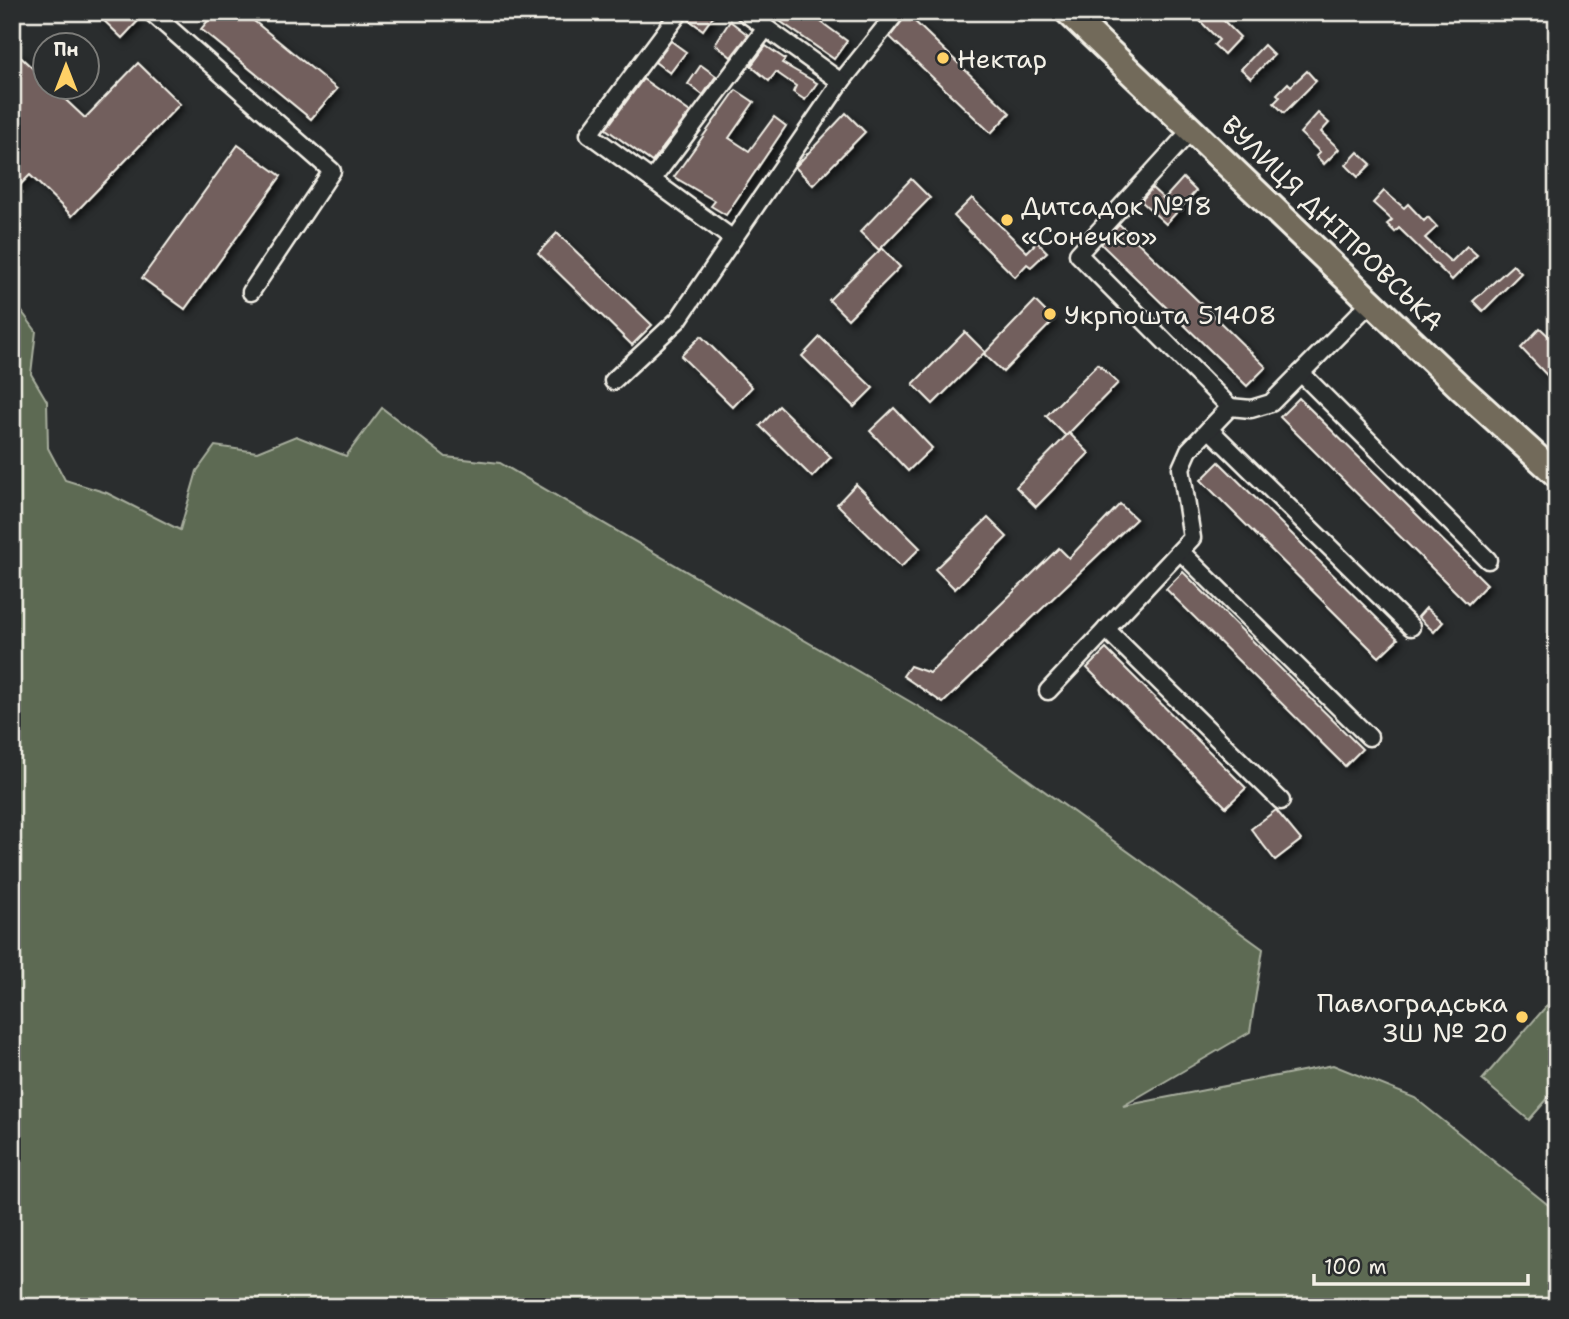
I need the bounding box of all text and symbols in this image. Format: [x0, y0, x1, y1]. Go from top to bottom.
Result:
north arrow [32, 32, 102, 102]
text: Пн [53, 37, 79, 62]
place label: Нектар [957, 41, 1047, 76]
marker: Нектар [935, 50, 951, 66]
street label: ВУЛИЦЯ ДНІПРОВСЬКА [1214, 108, 1452, 338]
place label: Дитсадок №18 «Сонечко» [1021, 188, 1212, 253]
marker: Дитсадок №18 «Сонечко» [999, 212, 1015, 228]
place label: Укрпошта 51408 [1064, 297, 1277, 332]
marker: Укрпошта 51408 [1042, 306, 1058, 322]
place label: Павлоградська ЗШ № 20 [1317, 985, 1508, 1050]
marker: Павлоградська ЗШ № 20 [1514, 1009, 1530, 1025]
scale bar [1314, 1242, 1527, 1286]
text: 100 m [1324, 1253, 1387, 1281]

